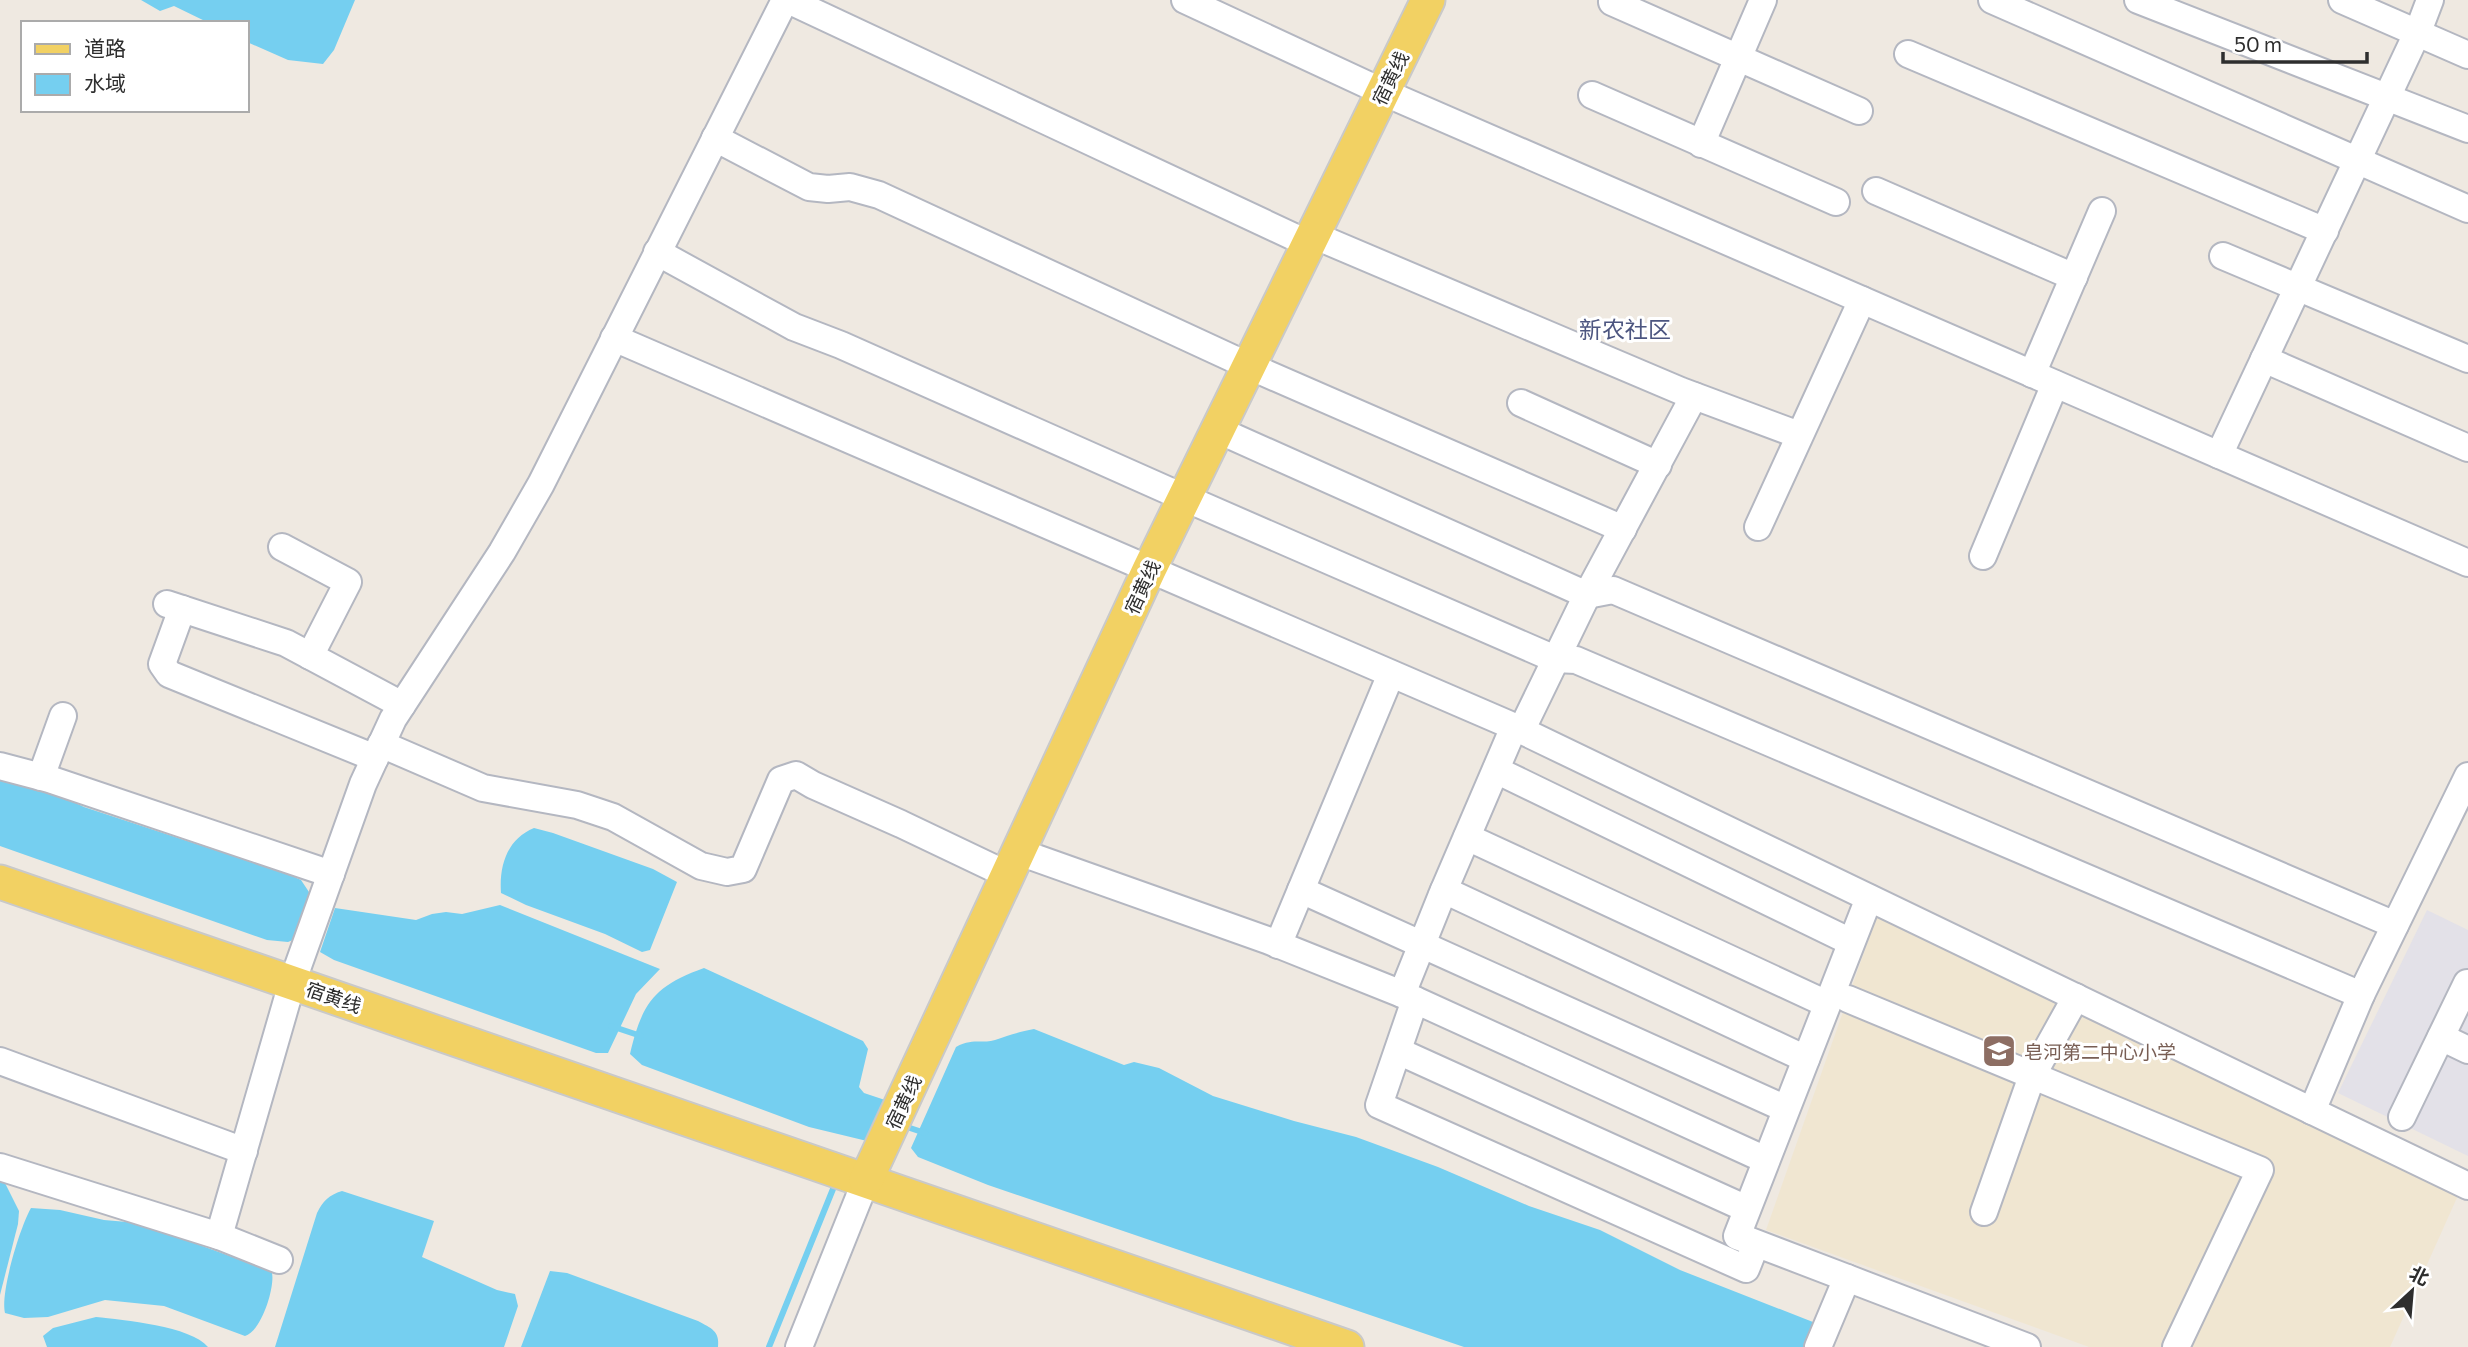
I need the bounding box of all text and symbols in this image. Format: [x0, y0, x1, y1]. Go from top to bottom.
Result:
legend [21, 21, 248, 112]
scale bar [2223, 21, 2366, 65]
text: 50 m [2234, 31, 2282, 56]
text: 道路 [84, 35, 126, 60]
street label: 宿黄线 [1367, 47, 1413, 109]
text: 水域 [84, 70, 126, 95]
district label: 新农社区 [1579, 315, 1671, 343]
street label: 宿黄线 [1120, 556, 1164, 618]
street label: 宿黄线 [303, 977, 365, 1017]
school or university icon: 皂河第二中心小学 [1980, 1032, 2018, 1070]
place label: 皂河第二中心小学 [2024, 1040, 2176, 1063]
street label: 宿黄线 [881, 1071, 925, 1133]
north arrow [2377, 1256, 2447, 1326]
text: 北 [2406, 1261, 2433, 1290]

